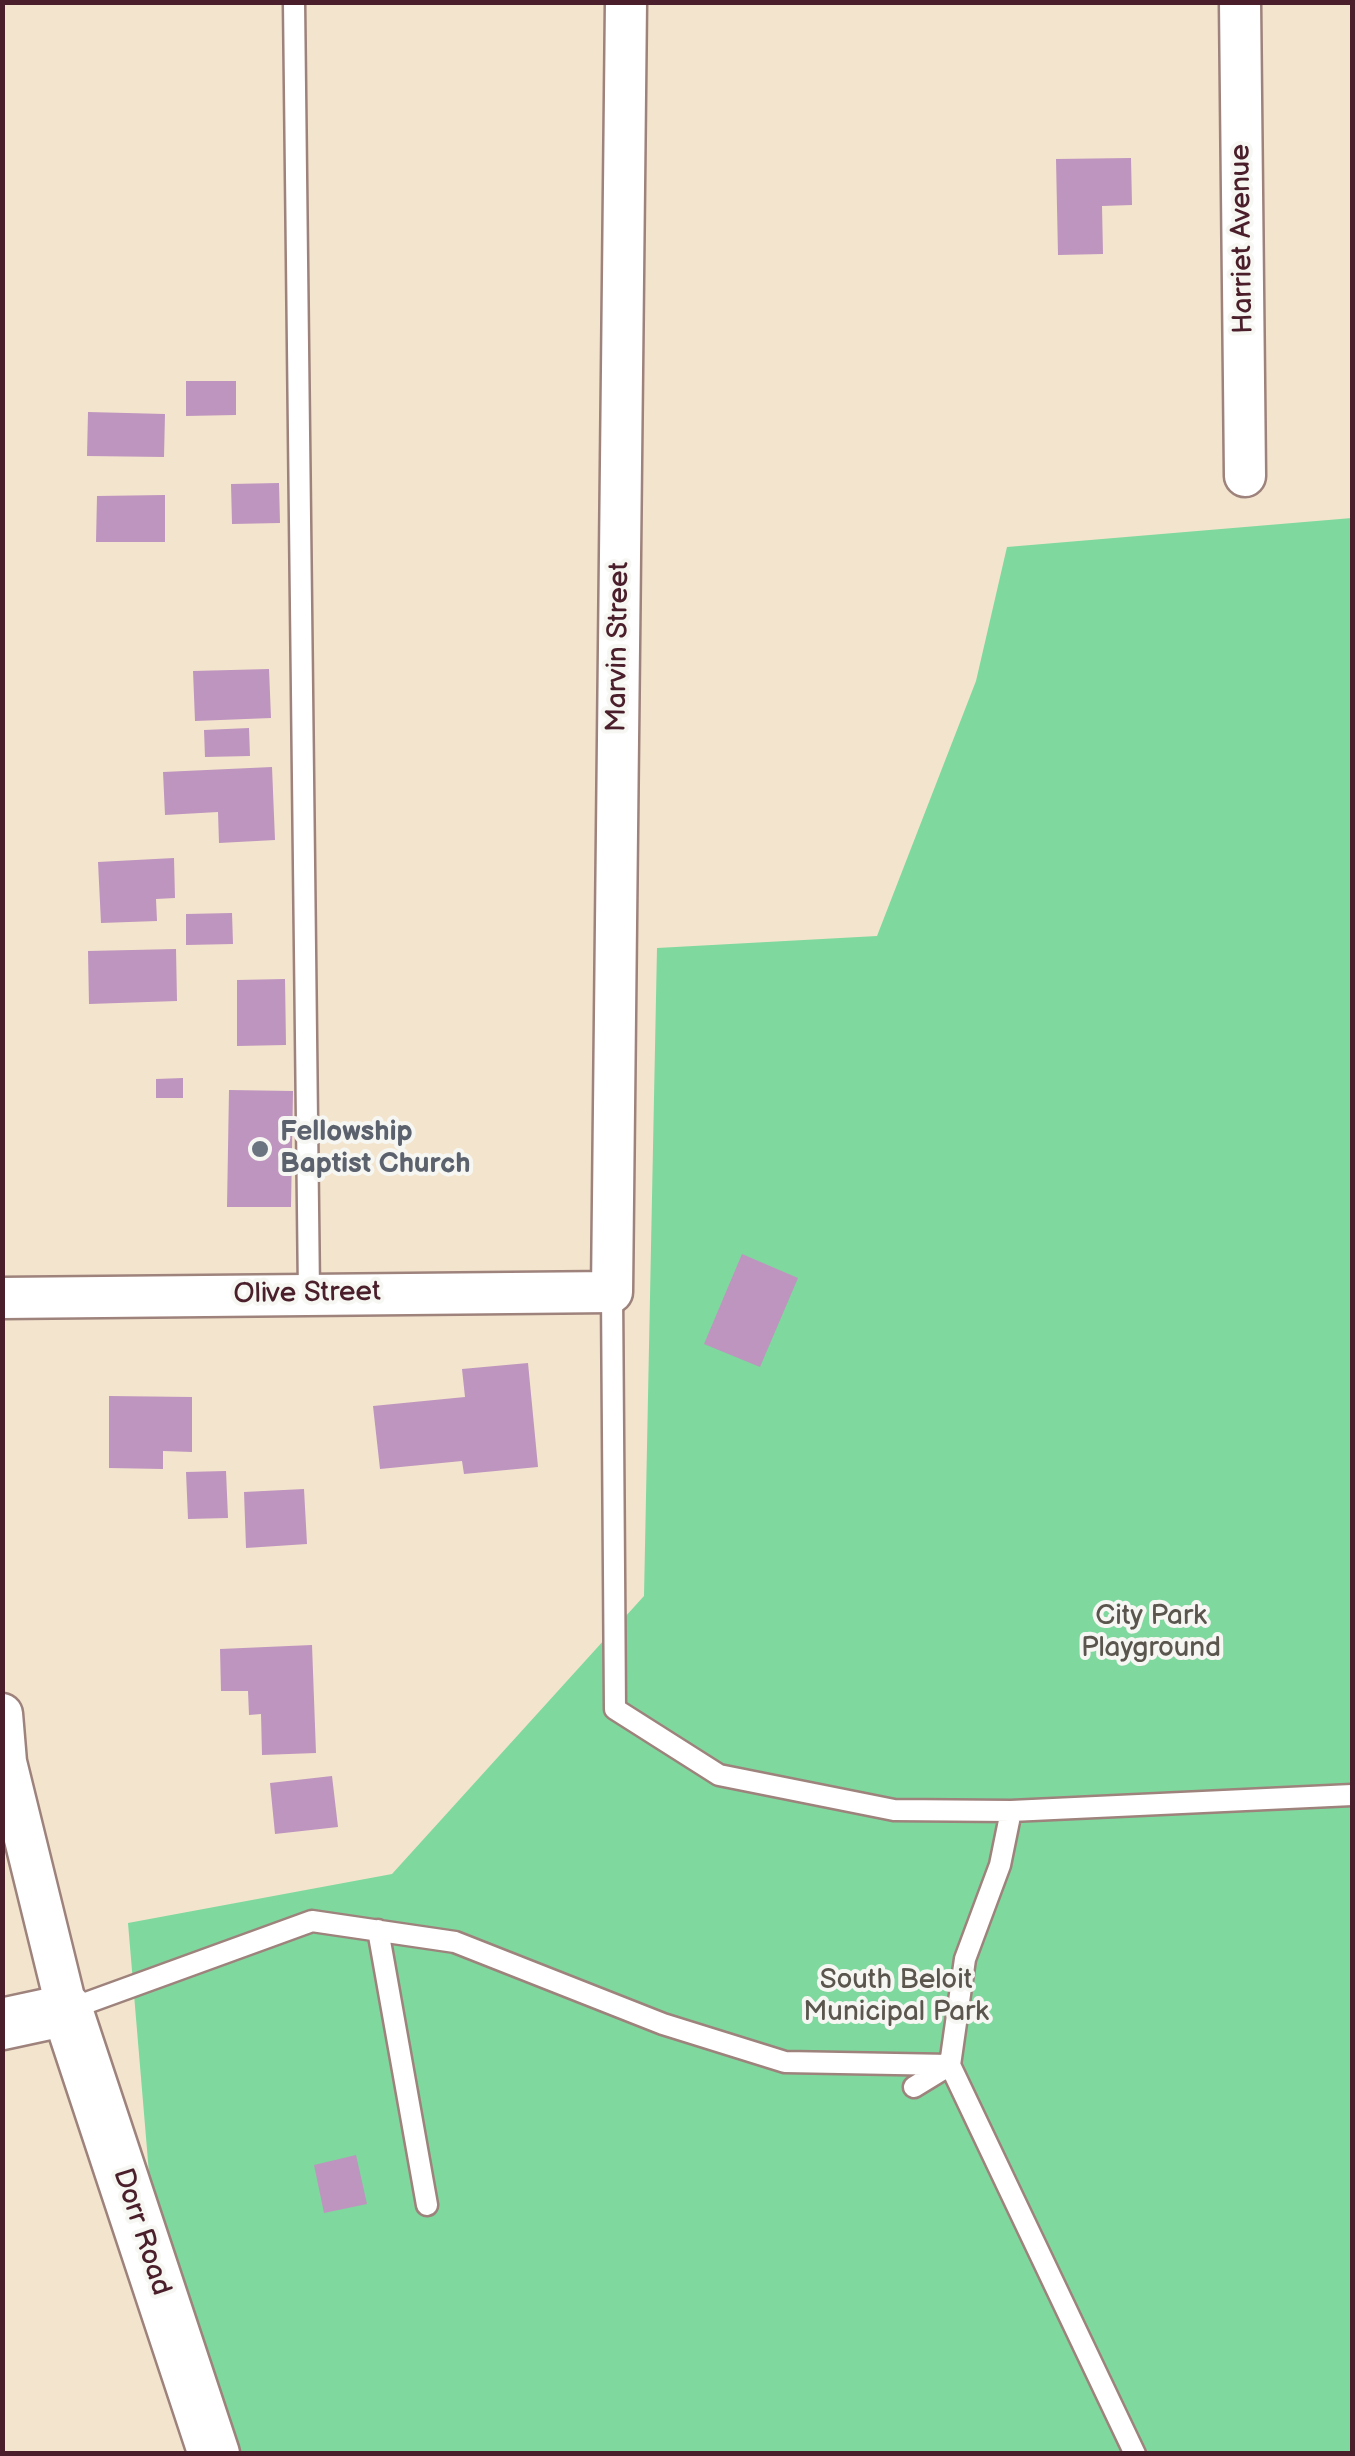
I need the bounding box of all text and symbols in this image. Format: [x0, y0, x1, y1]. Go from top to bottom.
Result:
street label: Harriet Avenue [1225, 144, 1261, 334]
street label: Marvin Street [601, 562, 637, 732]
place label: Fellowship Baptist Church [280, 1116, 471, 1182]
marker: Fellowship Baptist Church [249, 1138, 271, 1160]
street label: Olive Street [233, 1276, 381, 1312]
park label: City Park Playground [1081, 1600, 1221, 1666]
park label: South Beloit Municipal Park [803, 1964, 989, 2030]
street label: Dorr Road [105, 2164, 177, 2300]

